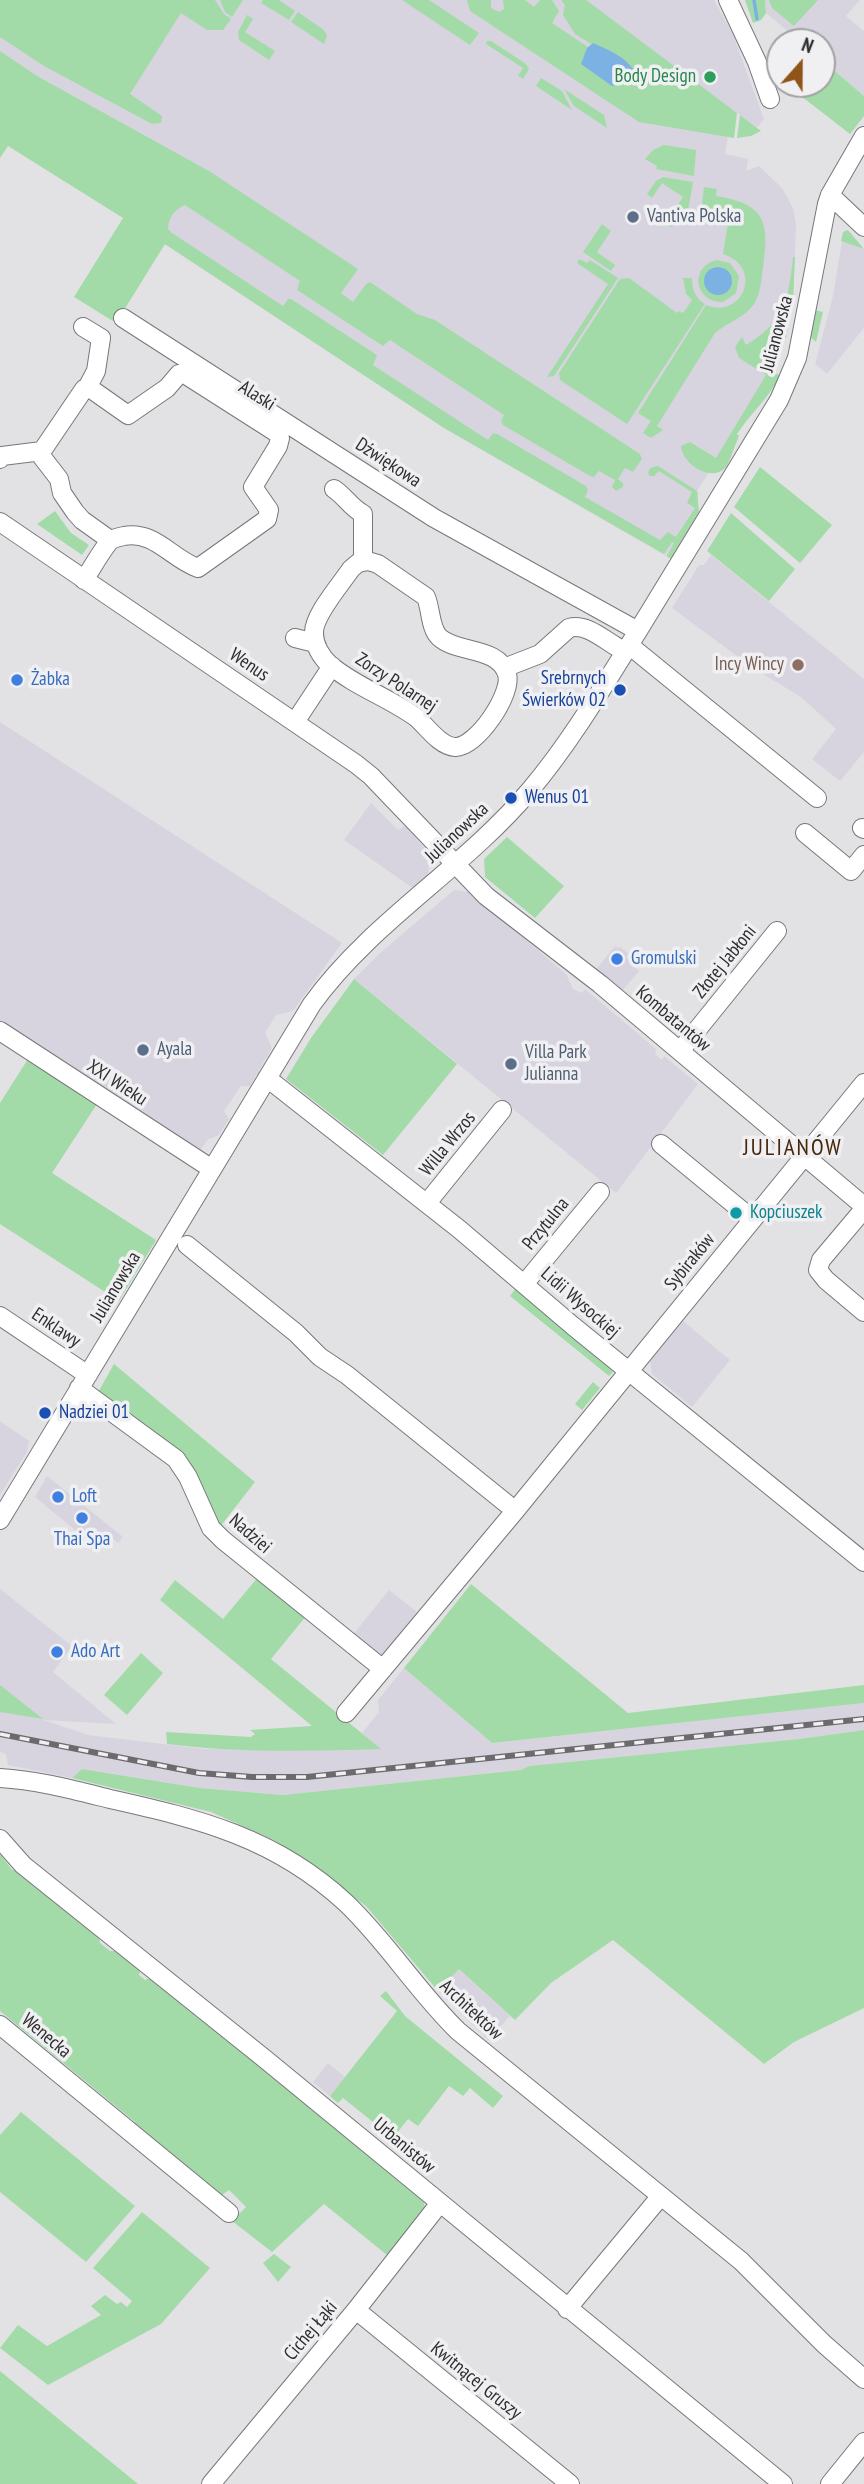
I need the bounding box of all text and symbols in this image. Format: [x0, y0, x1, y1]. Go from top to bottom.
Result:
north arrow [766, 28, 836, 98]
text: N [799, 32, 817, 58]
place label: Body Design [615, 66, 696, 88]
marker: Body Design [702, 69, 718, 85]
place label: Vantiva Polska [647, 206, 741, 228]
marker: Vantiva Polska [625, 209, 641, 225]
street label: Julianowska [756, 293, 798, 375]
street label: Alaski [234, 376, 280, 416]
street label: Dźwiękowa [351, 433, 425, 493]
street label: Wenus [225, 644, 273, 686]
street label: Zorzy Polarnej [351, 648, 441, 718]
place label: Incy Wincy [715, 654, 784, 676]
marker: Incy Wincy [790, 657, 806, 673]
place label: Srebrnych Świerków 02 [522, 668, 606, 712]
place label: Żabka [31, 669, 70, 691]
marker: Żabka [9, 672, 25, 688]
marker: Srebrnych Świerków 02 [612, 682, 628, 698]
place label: Wenus 01 [525, 787, 589, 809]
marker: Wenus 01 [503, 790, 519, 806]
street label: Julianowska [421, 798, 493, 868]
street label: Złotej Jabłoni [689, 921, 761, 1003]
place label: Gromulski [631, 948, 697, 970]
marker: Gromulski [609, 951, 625, 967]
street label: Kombatantów [631, 981, 715, 1057]
place label: Ayala [157, 1039, 192, 1061]
marker: Ayala [135, 1042, 151, 1058]
place label: Villa Park Julianna [525, 1042, 587, 1086]
street label: XXI Wieku [83, 1055, 151, 1111]
marker: Villa Park Julianna [503, 1056, 519, 1072]
street label: Willa Wrzos [415, 1107, 481, 1181]
district label: JULIANÓW [744, 1134, 842, 1162]
street label: Przytulna [518, 1193, 574, 1255]
place label: Kopciuszek [750, 1202, 822, 1224]
marker: Kopciuszek [728, 1205, 744, 1221]
street label: Sybiraków [660, 1229, 720, 1295]
street label: Julianowska [86, 1248, 146, 1326]
street label: Lidii Wysockiej [536, 1263, 624, 1343]
street label: Enklawy [27, 1303, 85, 1353]
place label: Nadziei 01 [59, 1402, 129, 1424]
marker: Nadziei 01 [37, 1405, 53, 1421]
place label: Loft [72, 1486, 97, 1508]
marker: Loft [50, 1489, 66, 1505]
street label: Nadziei [224, 1509, 276, 1559]
marker: Thai Spa [74, 1510, 90, 1526]
place label: Thai Spa [54, 1529, 110, 1551]
place label: Ado Art [71, 1641, 120, 1663]
marker: Ado Art [49, 1644, 65, 1660]
street label: Architektów [435, 1975, 507, 2045]
street label: Wenecka [17, 2009, 75, 2063]
street label: Urbanistów [368, 2113, 440, 2179]
street label: Cichej Łąki [280, 2297, 342, 2365]
street label: Kwitnącej Gruszy [426, 2337, 526, 2425]

